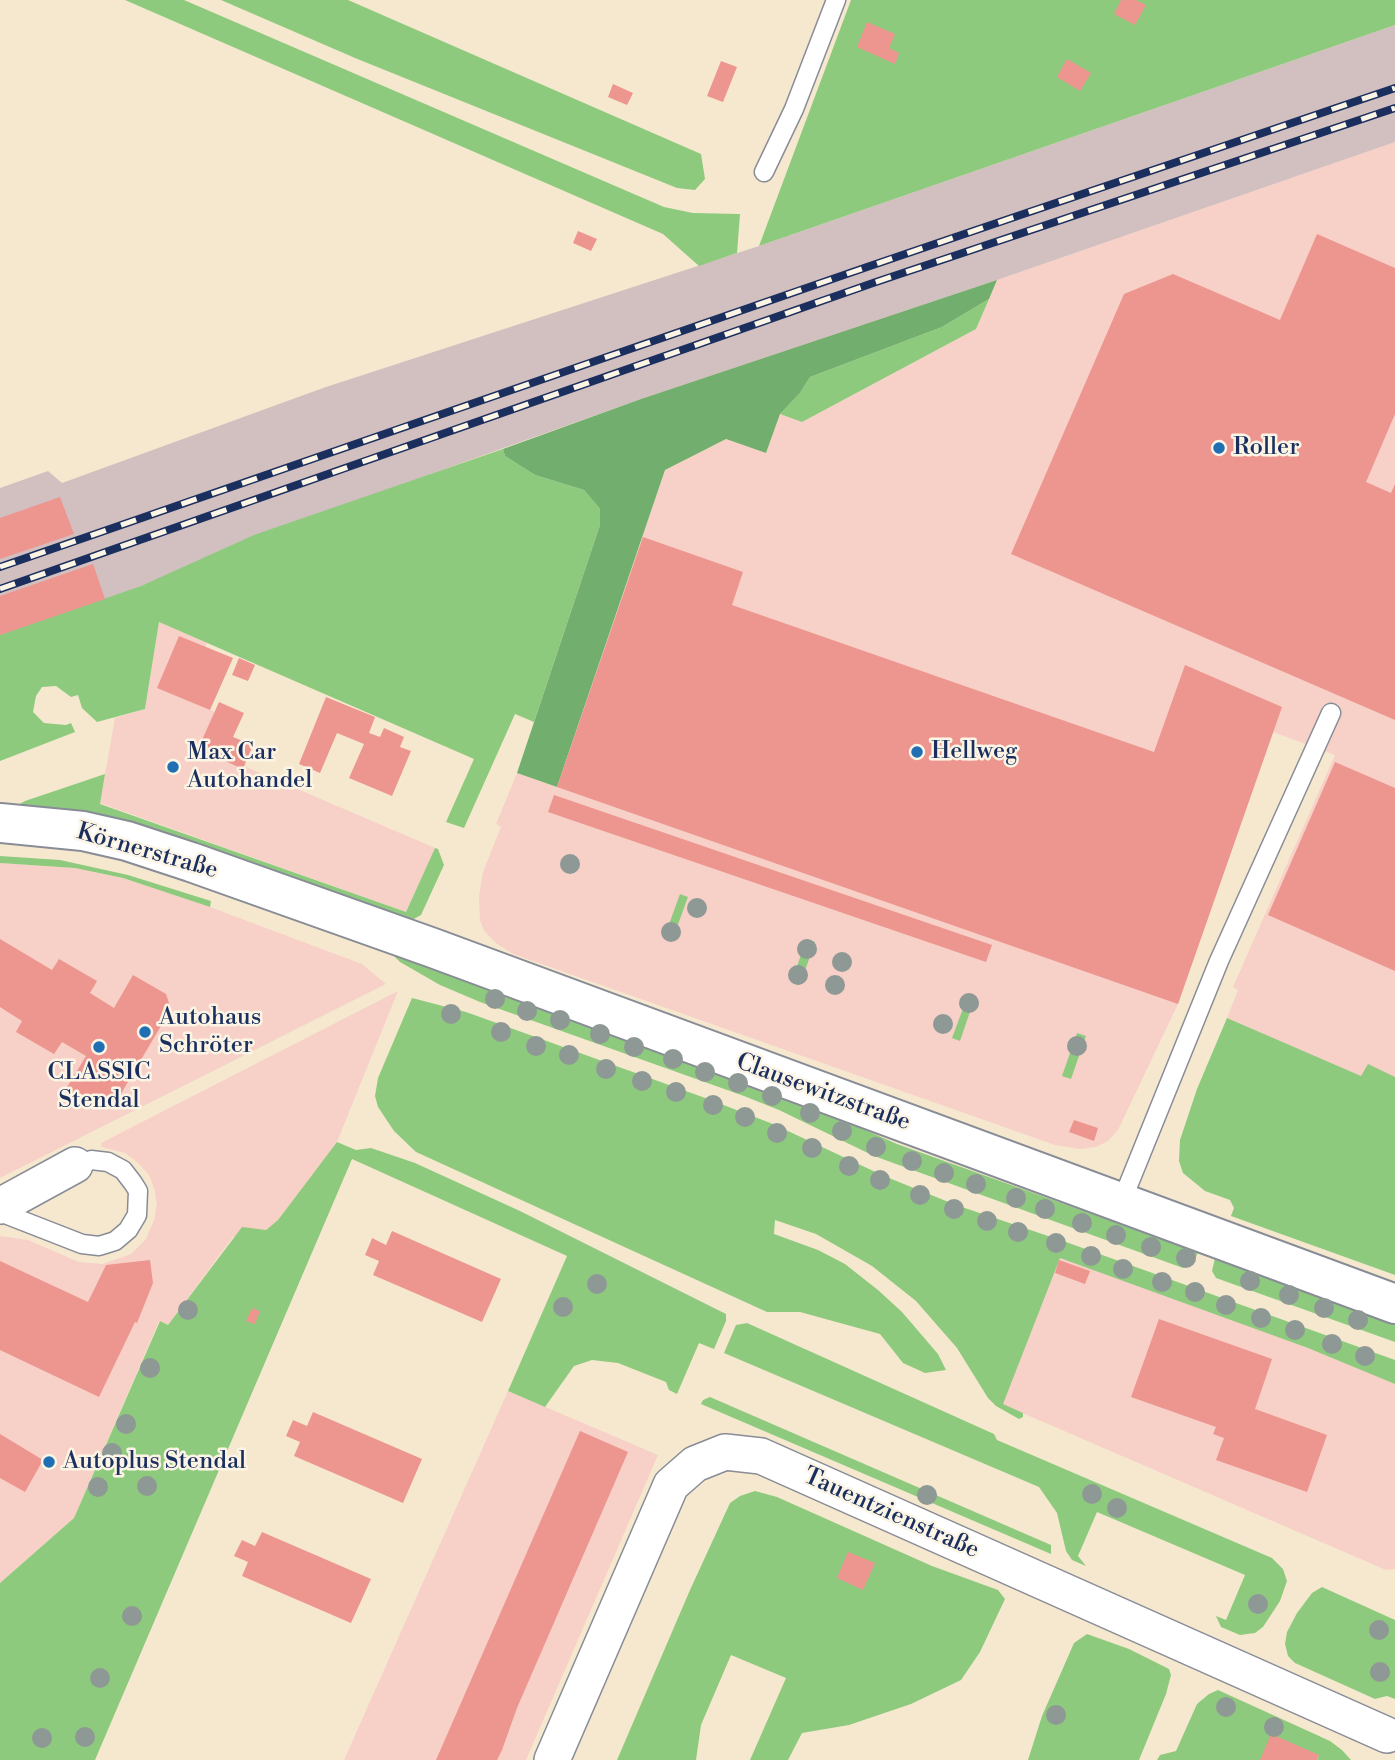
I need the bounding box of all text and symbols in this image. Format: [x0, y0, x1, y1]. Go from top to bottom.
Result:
place label: Roller [1233, 434, 1300, 462]
marker: Roller [1211, 440, 1227, 456]
place label: Hellweg [931, 738, 1017, 766]
place label: Max Car Autohandel [187, 739, 312, 795]
marker: Hellweg [909, 744, 925, 760]
marker: Max Car Autohandel [165, 759, 181, 775]
street label: Körnerstraße [73, 818, 221, 886]
place label: Autohaus Schröter [159, 1004, 261, 1060]
marker: Autohaus Schröter [137, 1024, 153, 1040]
marker: CLASSIC Stendal [91, 1039, 107, 1055]
street label: Clausewitzstraße [732, 1048, 914, 1138]
place label: CLASSIC Stendal [47, 1059, 151, 1115]
place label: Autoplus Stendal [63, 1448, 246, 1476]
marker: Autoplus Stendal [41, 1454, 57, 1470]
street label: Tauentzienstraße [799, 1462, 983, 1566]

